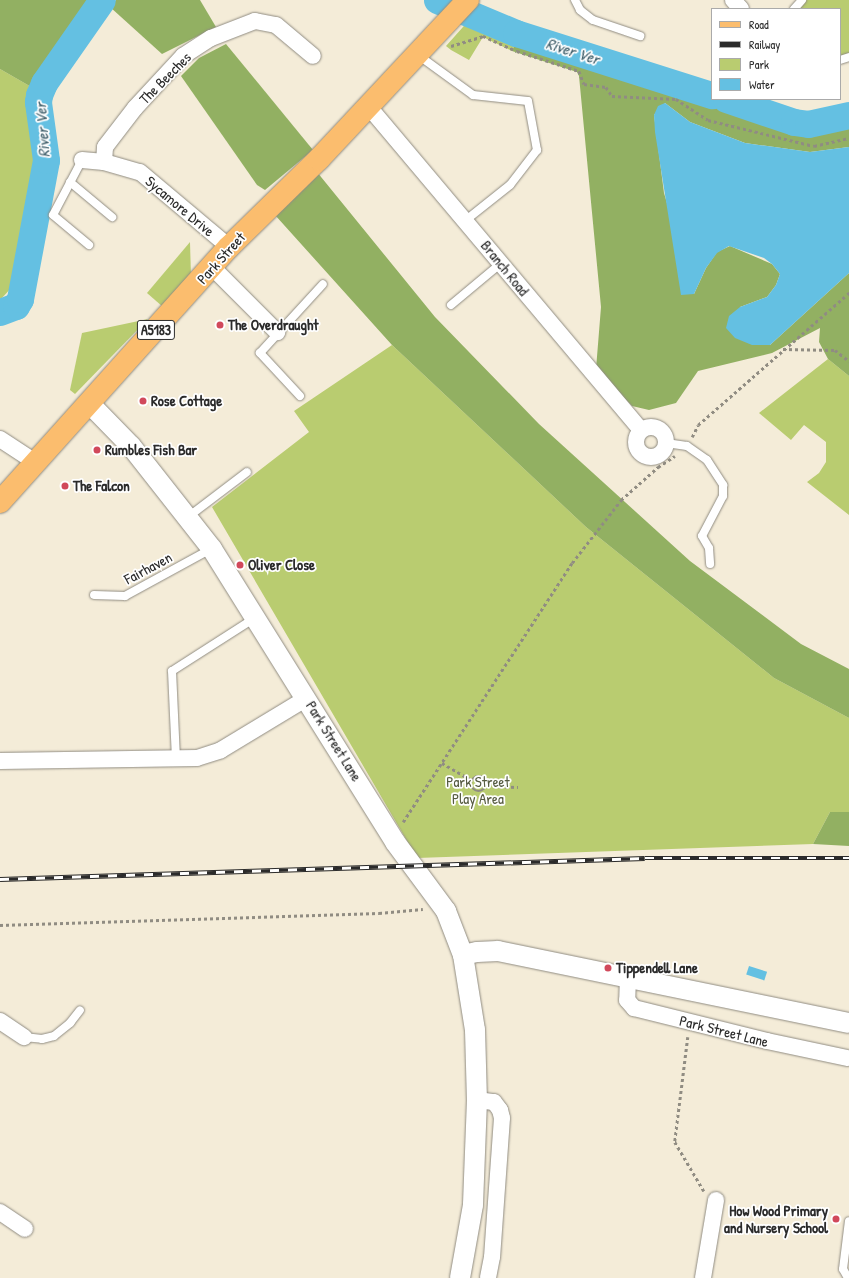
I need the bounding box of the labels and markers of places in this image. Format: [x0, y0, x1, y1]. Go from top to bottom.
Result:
place label: The Overdraught [228, 316, 318, 334]
marker: The Overdraught [215, 320, 225, 330]
place label: Rose Cottage [151, 392, 222, 410]
marker: Rose Cottage [138, 396, 148, 406]
place label: Rumbles Fish Bar [105, 441, 197, 459]
marker: Rumbles Fish Bar [92, 445, 102, 455]
place label: The Falcon [73, 477, 130, 495]
marker: The Falcon [60, 481, 70, 491]
place label: Oliver Close [248, 556, 315, 574]
marker: Oliver Close [235, 560, 245, 570]
place label: Tippendell Lane [616, 959, 698, 977]
marker: Tippendell Lane [603, 963, 613, 973]
place label: How Wood Primary and Nursery School [724, 1201, 828, 1236]
marker: How Wood Primary and Nursery School [831, 1214, 841, 1224]

